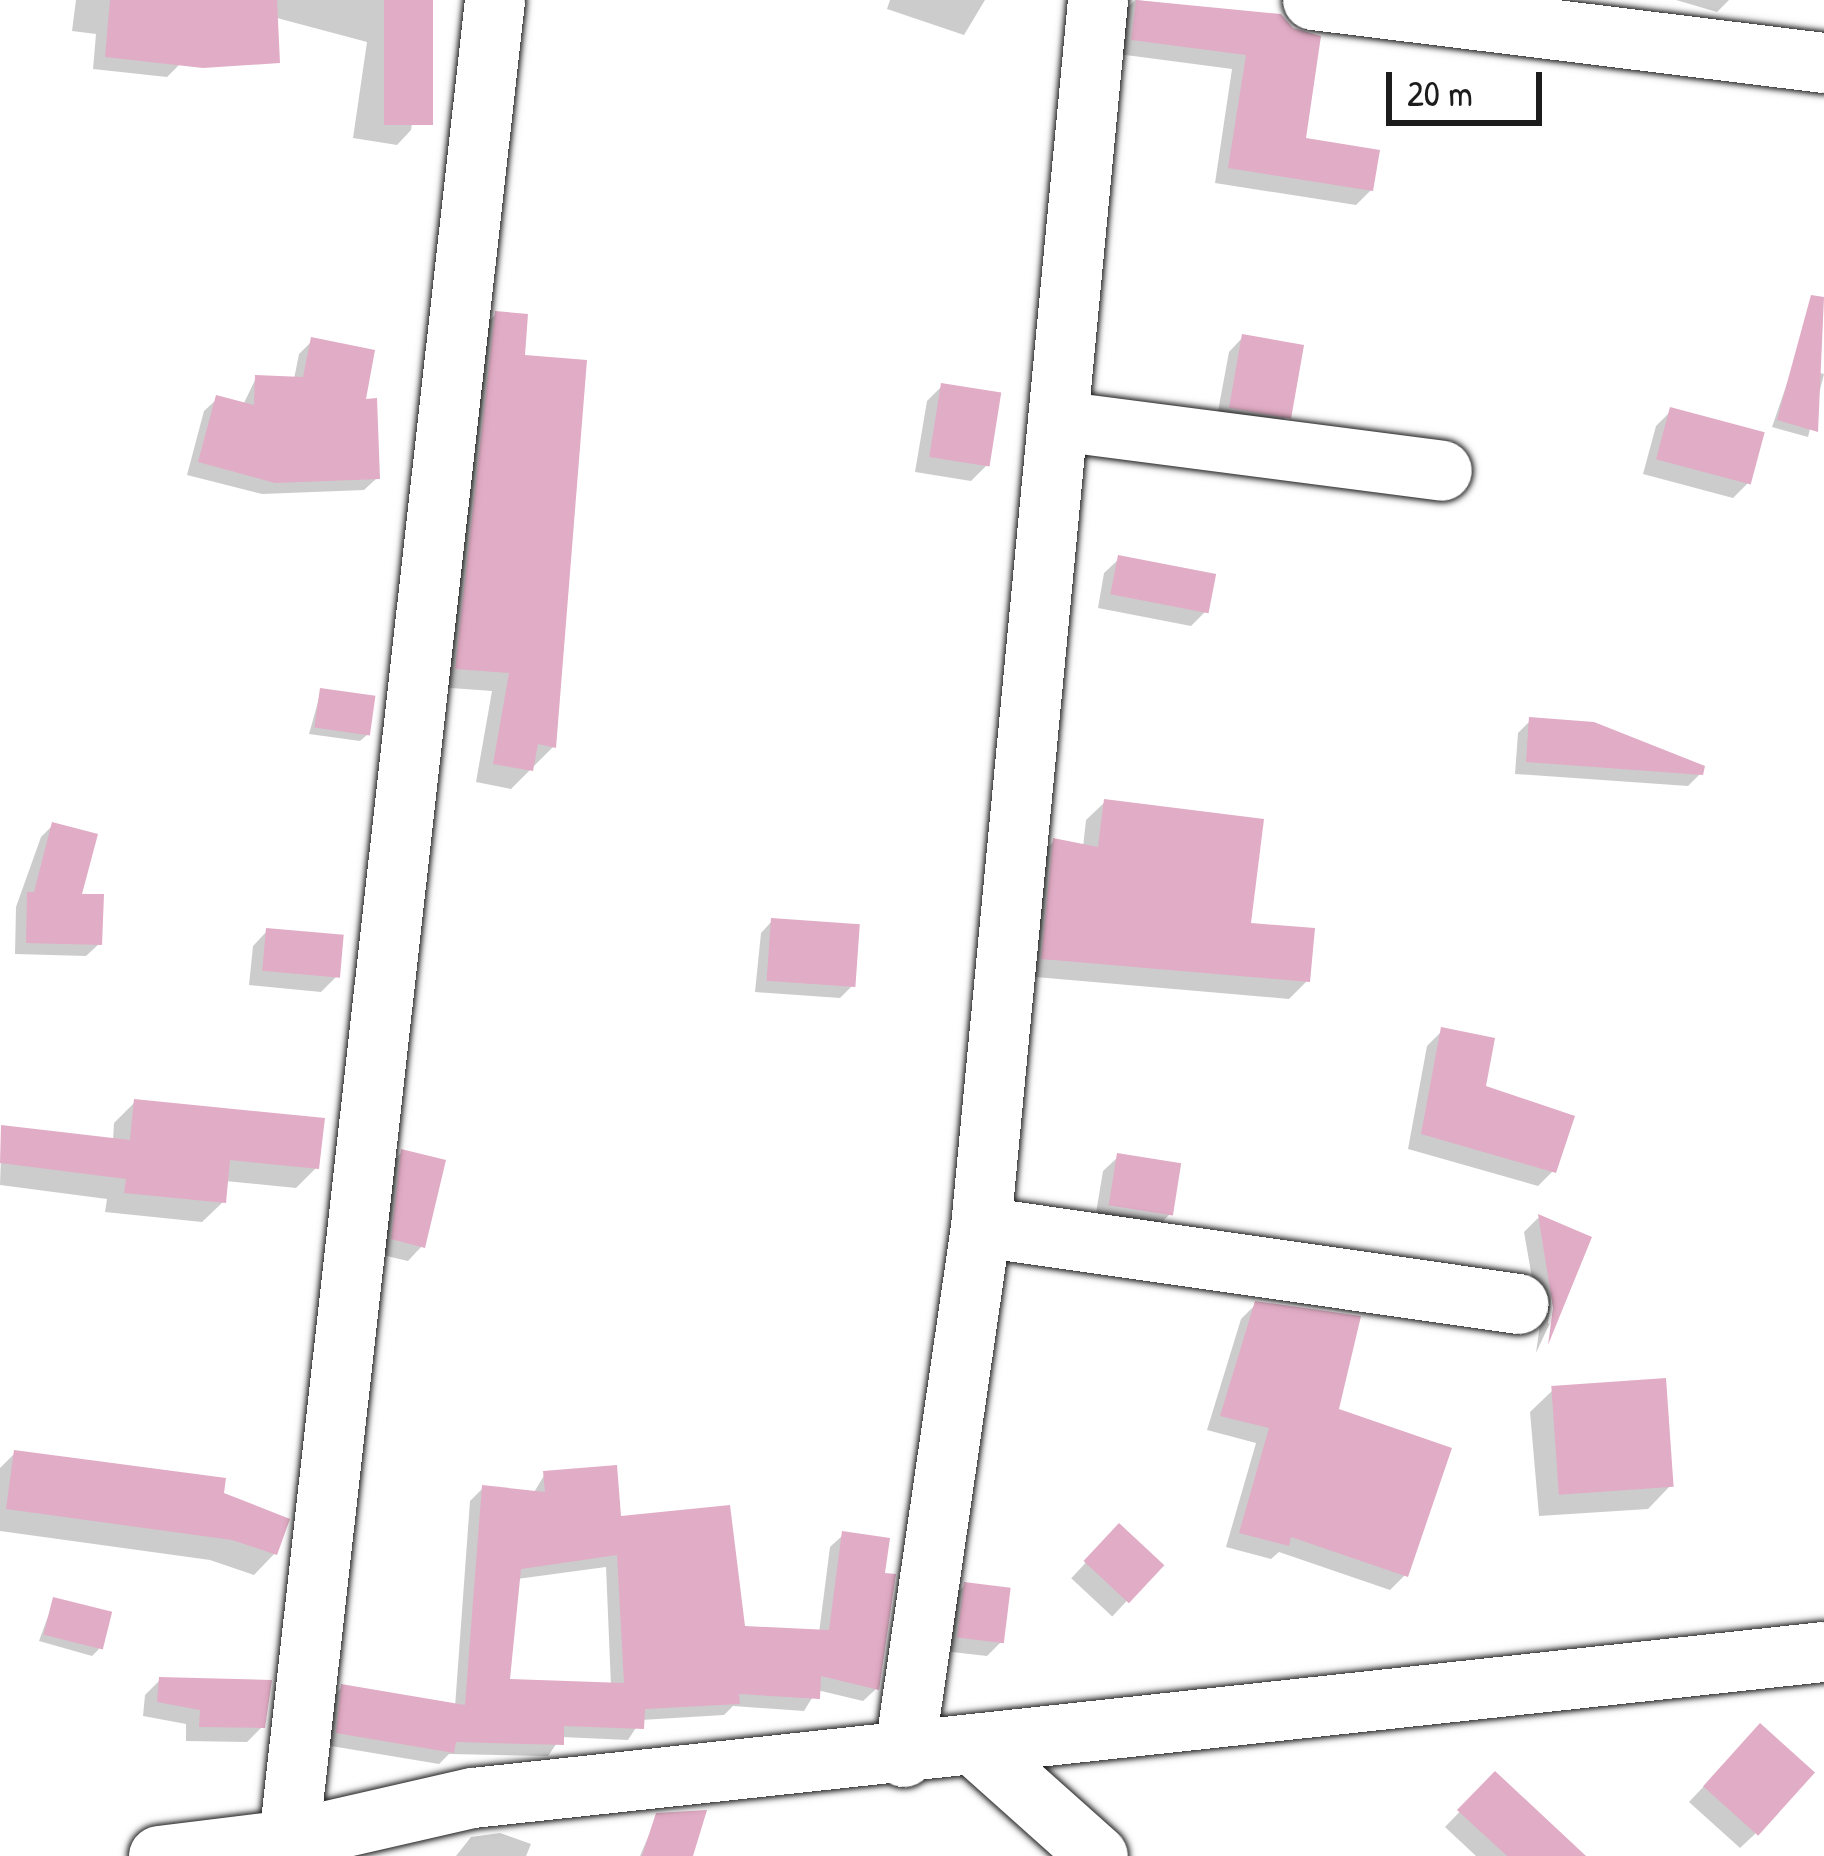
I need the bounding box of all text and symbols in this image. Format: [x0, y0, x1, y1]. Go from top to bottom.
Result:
scale bar [1392, 48, 1548, 122]
text: 20 m [1407, 68, 1473, 117]

